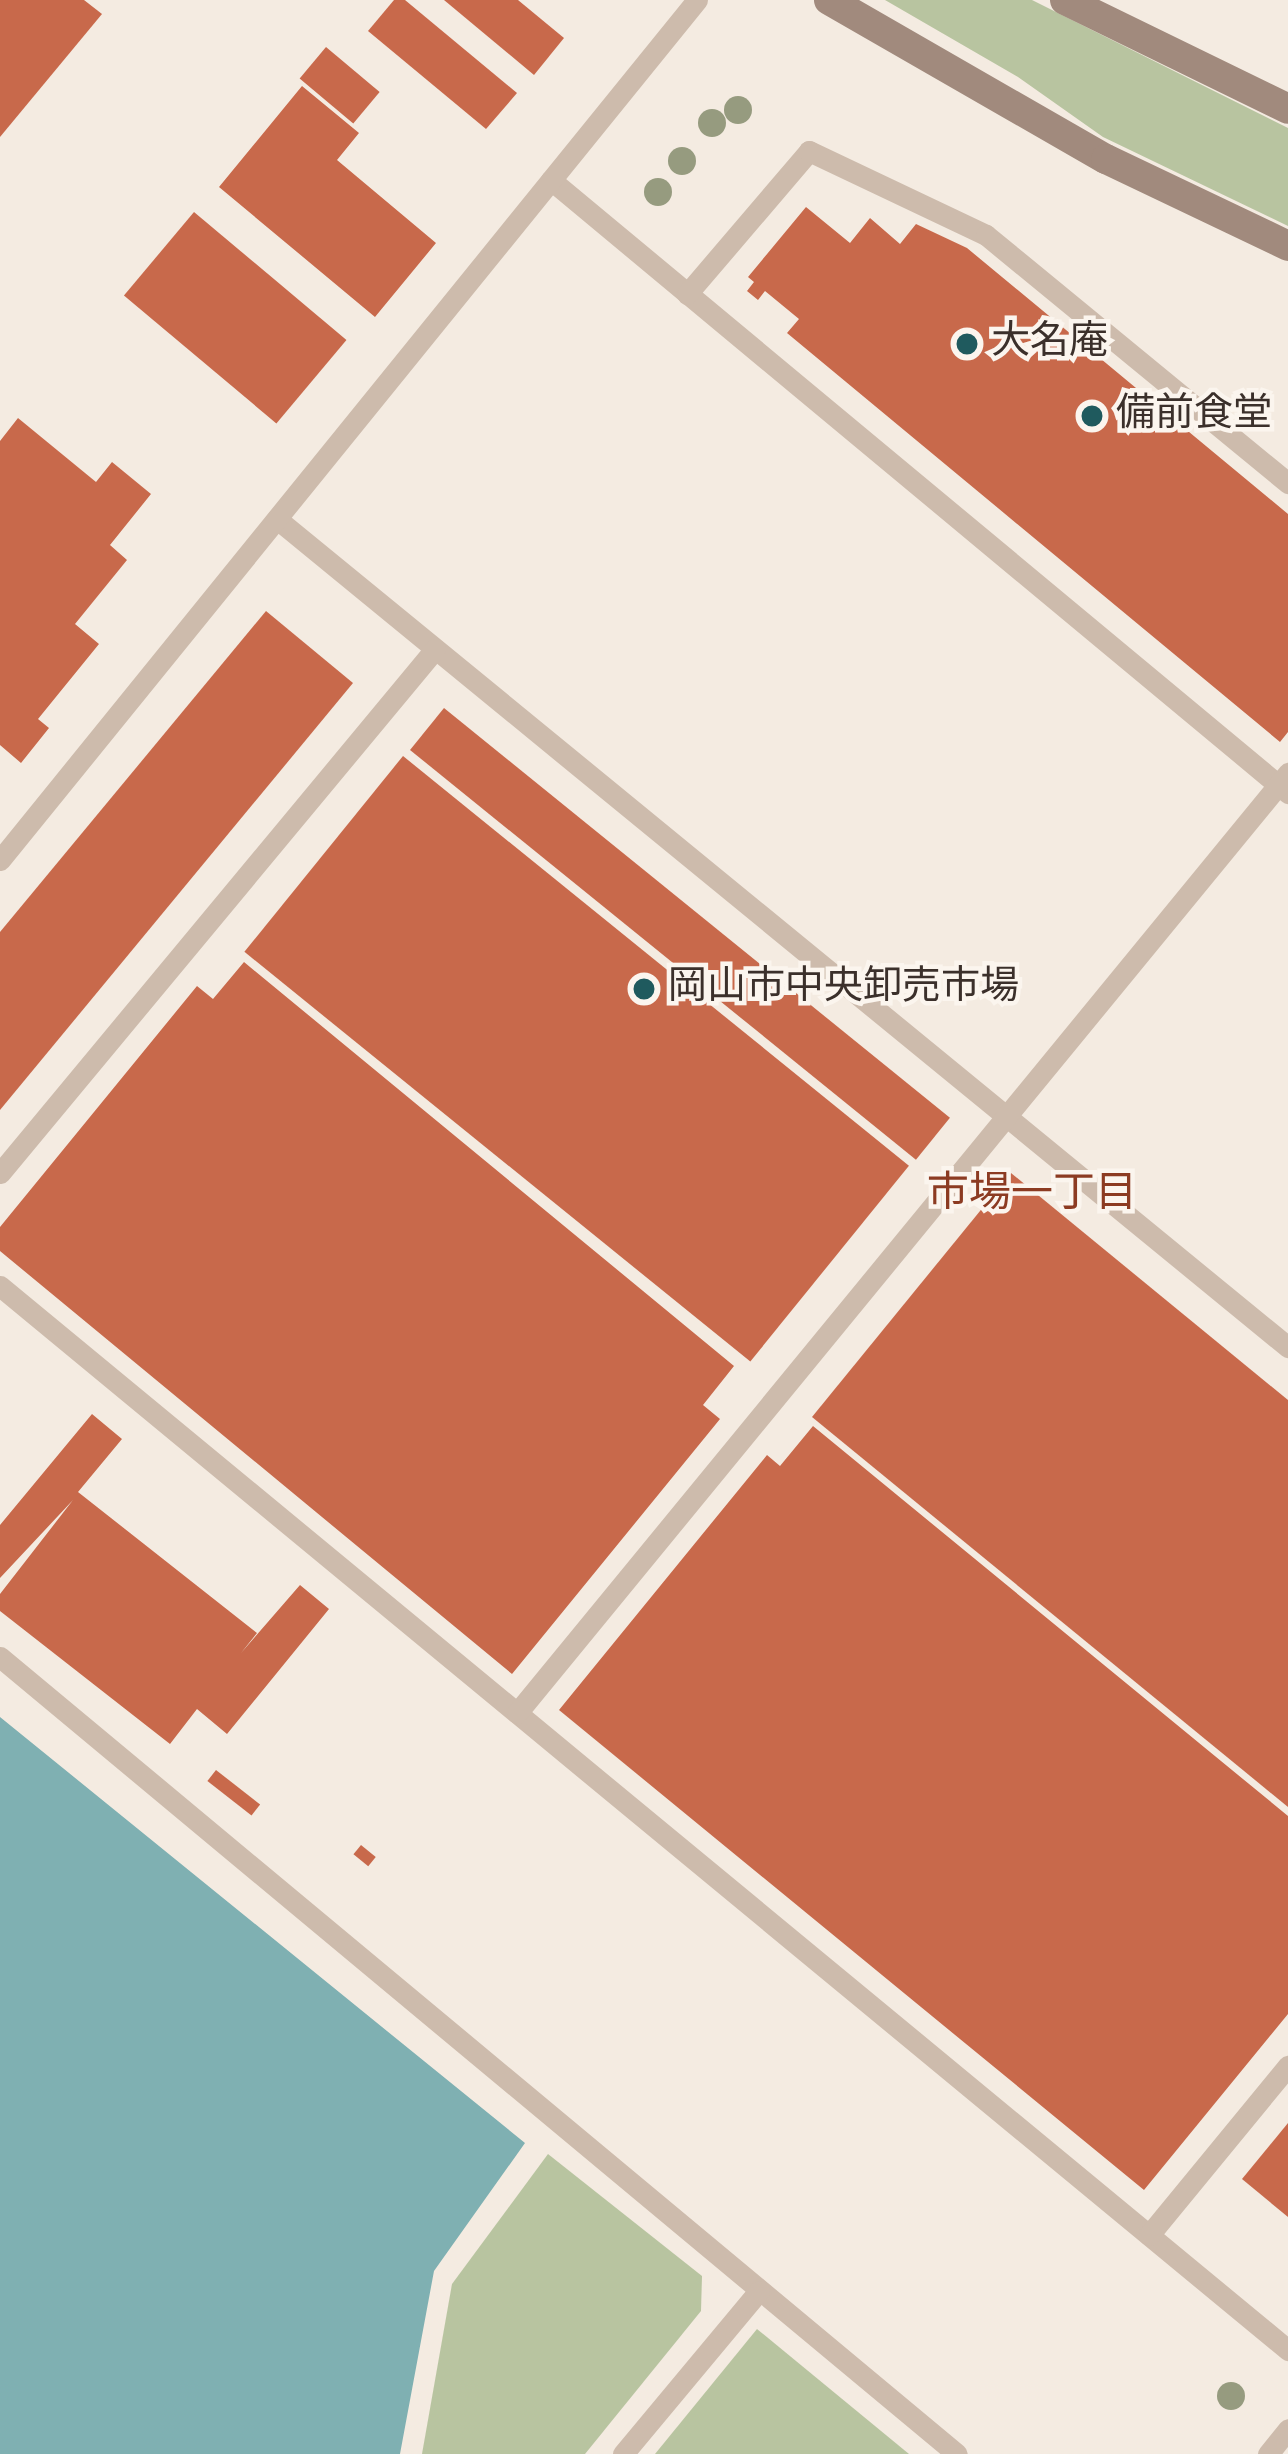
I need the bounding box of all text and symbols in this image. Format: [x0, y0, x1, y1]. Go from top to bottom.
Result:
place label: 大名庵 [991, 321, 1108, 367]
marker: 大名庵 [954, 331, 980, 357]
place label: 備前食堂 [1116, 393, 1272, 439]
marker: 備前食堂 [1079, 403, 1105, 429]
place label: 岡山市中央卸売市場 [668, 966, 1019, 1012]
marker: 岡山市中央卸売市場 [631, 976, 657, 1002]
district label: 市場一丁目 [927, 1171, 1137, 1221]

